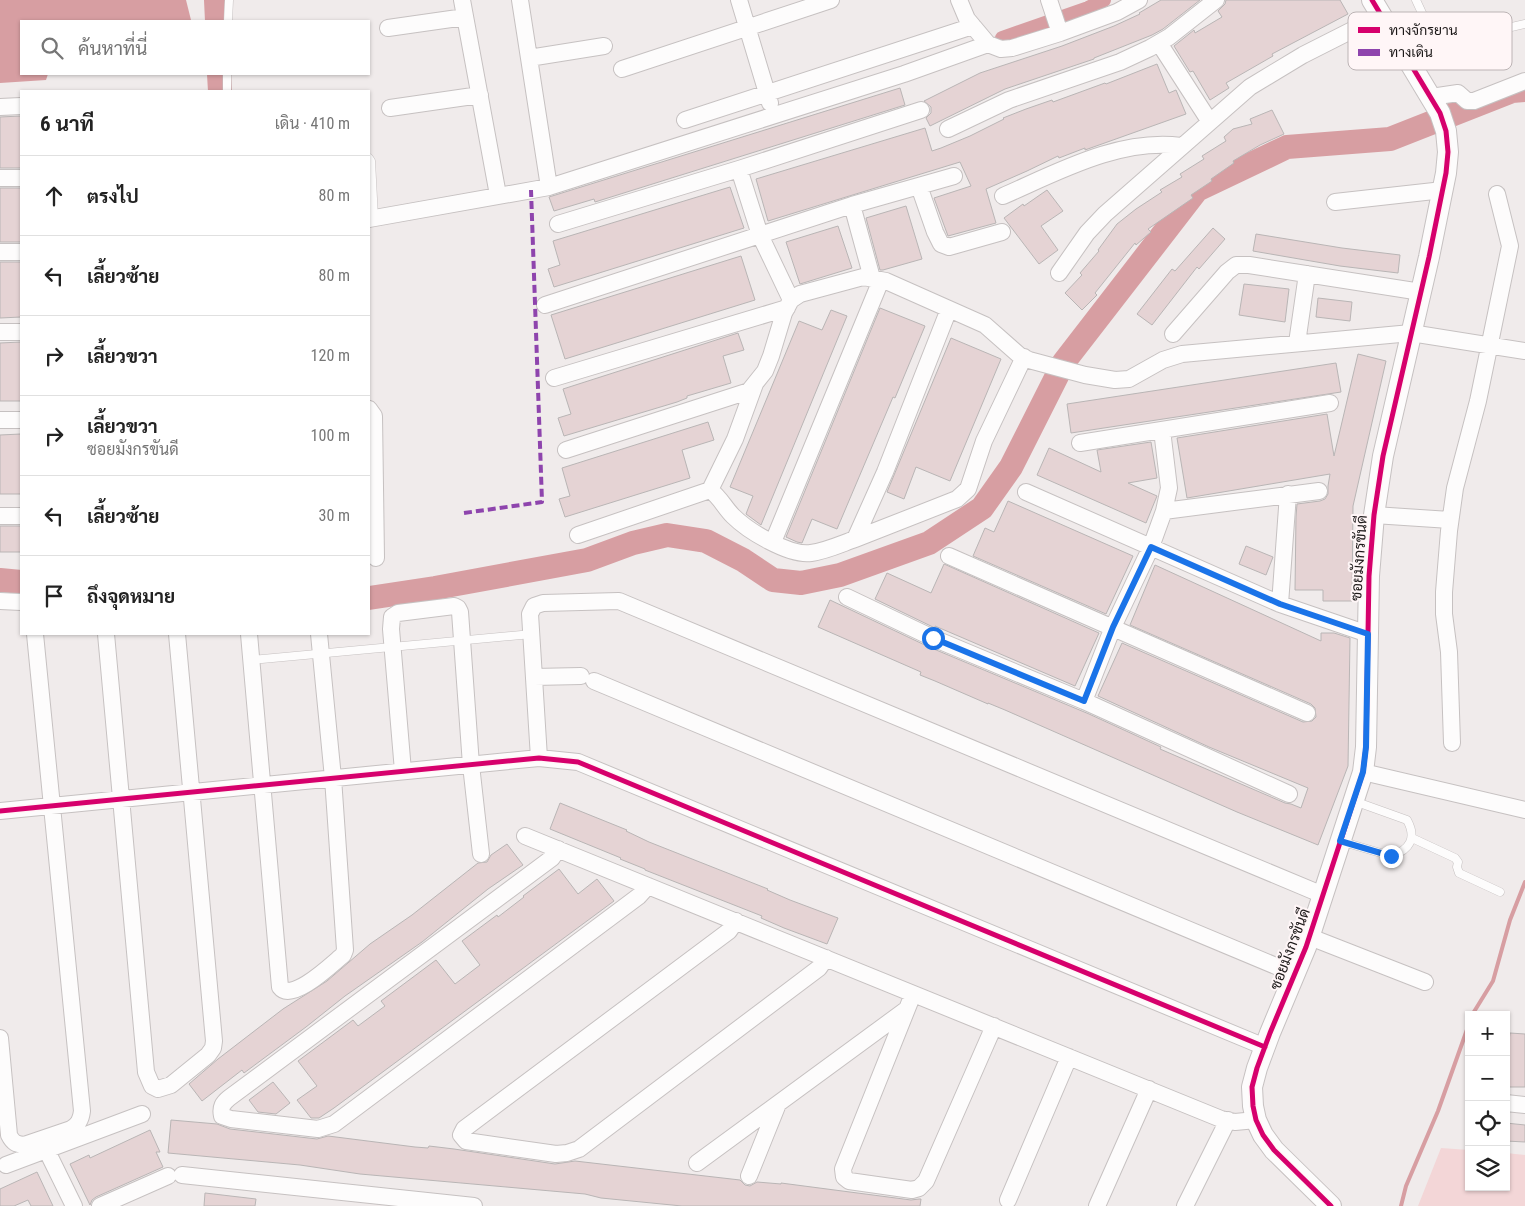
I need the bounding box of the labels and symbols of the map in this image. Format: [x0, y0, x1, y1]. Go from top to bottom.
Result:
legend [1348, 12, 1512, 70]
text: ทางจักรยาน [1389, 22, 1458, 38]
text: ทางเดิน [1389, 44, 1433, 60]
street label: ซอยมังกรขันดี [1346, 514, 1371, 601]
route start [922, 627, 945, 650]
route end [1380, 845, 1403, 868]
street label: ซอยมังกรขันดี [1265, 905, 1314, 992]

